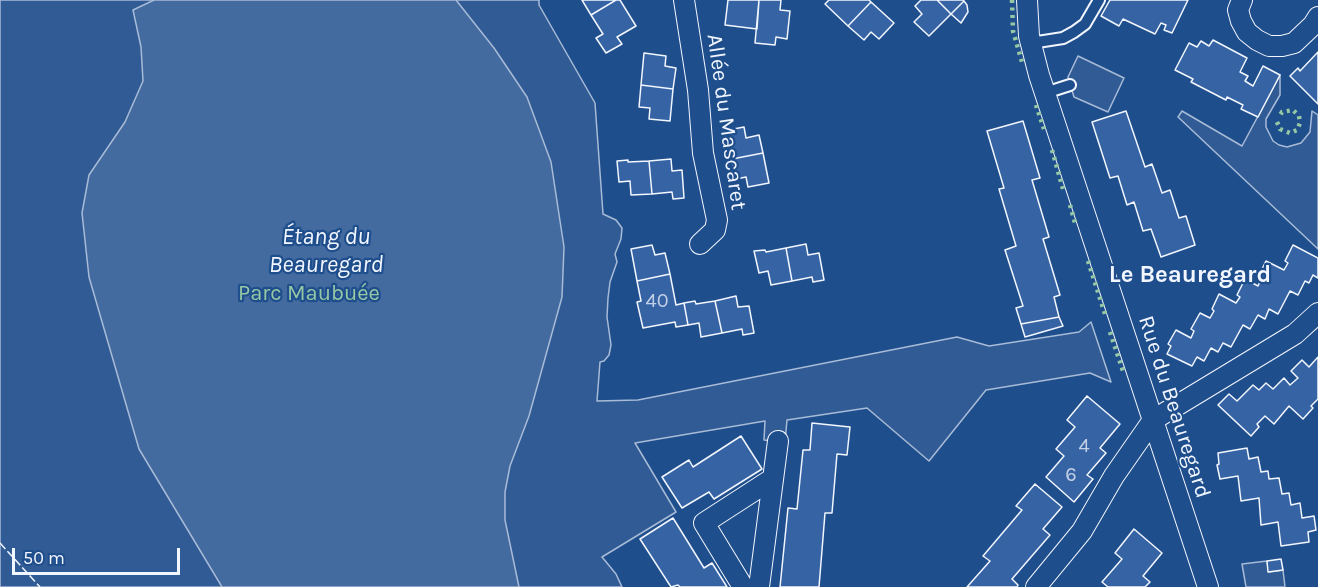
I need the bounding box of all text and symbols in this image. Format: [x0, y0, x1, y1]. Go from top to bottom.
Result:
street label: Allée du Mascaret [701, 32, 751, 212]
water label: Étang du Beauregard [269, 223, 383, 279]
district label: Le Beauregard [1109, 261, 1271, 289]
park label: Parc Maubuée [238, 281, 380, 307]
house number: 40 [645, 289, 669, 313]
street label: Rue du Beauregard [1132, 313, 1216, 501]
house number: 4 [1078, 434, 1090, 458]
house number: 6 [1065, 463, 1077, 487]
scale bar [15, 536, 183, 574]
text: 50 m [23, 547, 65, 569]

